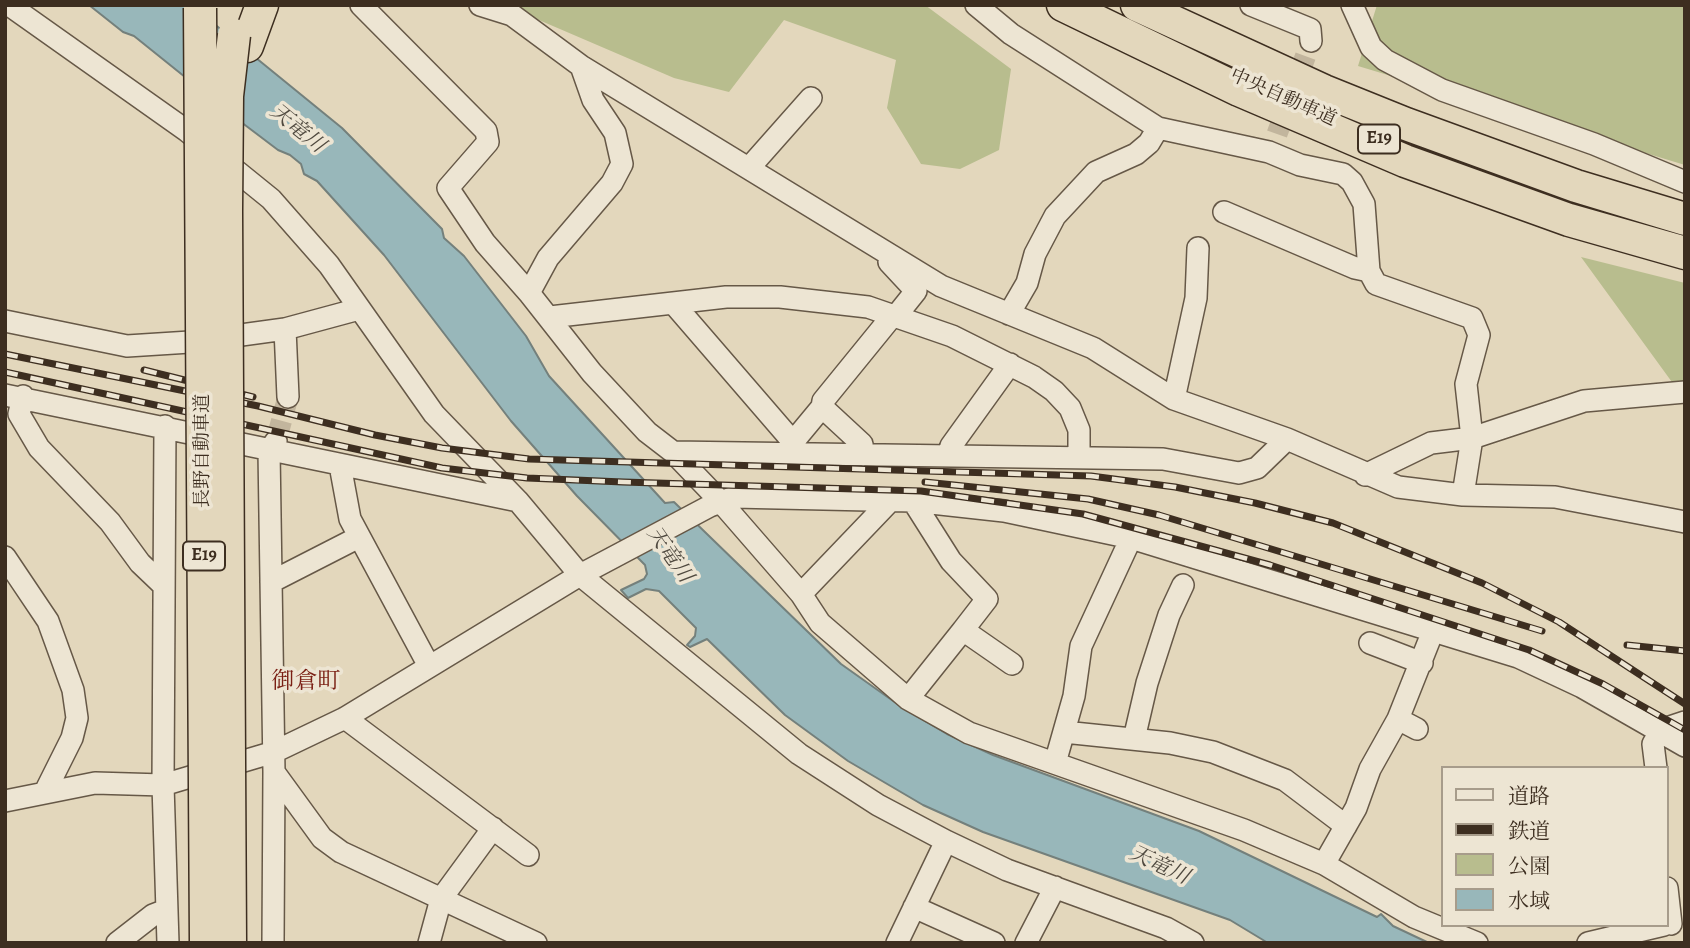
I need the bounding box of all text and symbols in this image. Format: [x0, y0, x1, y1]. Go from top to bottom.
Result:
street label: 中央自動車道 [1226, 64, 1340, 132]
water label: 天竜川 [265, 99, 329, 159]
road number: E19 [1358, 124, 1400, 154]
street label: 長野自動車道 [192, 394, 214, 508]
water label: 天竜川 [641, 522, 697, 588]
road number: E19 [183, 542, 225, 570]
district label: 御倉町 [272, 668, 340, 696]
legend [1442, 766, 1669, 927]
text: 道路 [1508, 782, 1550, 810]
text: 鉄道 [1508, 817, 1550, 845]
water label: 天竜川 [1125, 841, 1193, 891]
text: 公園 [1508, 852, 1550, 880]
text: 水域 [1508, 887, 1550, 915]

